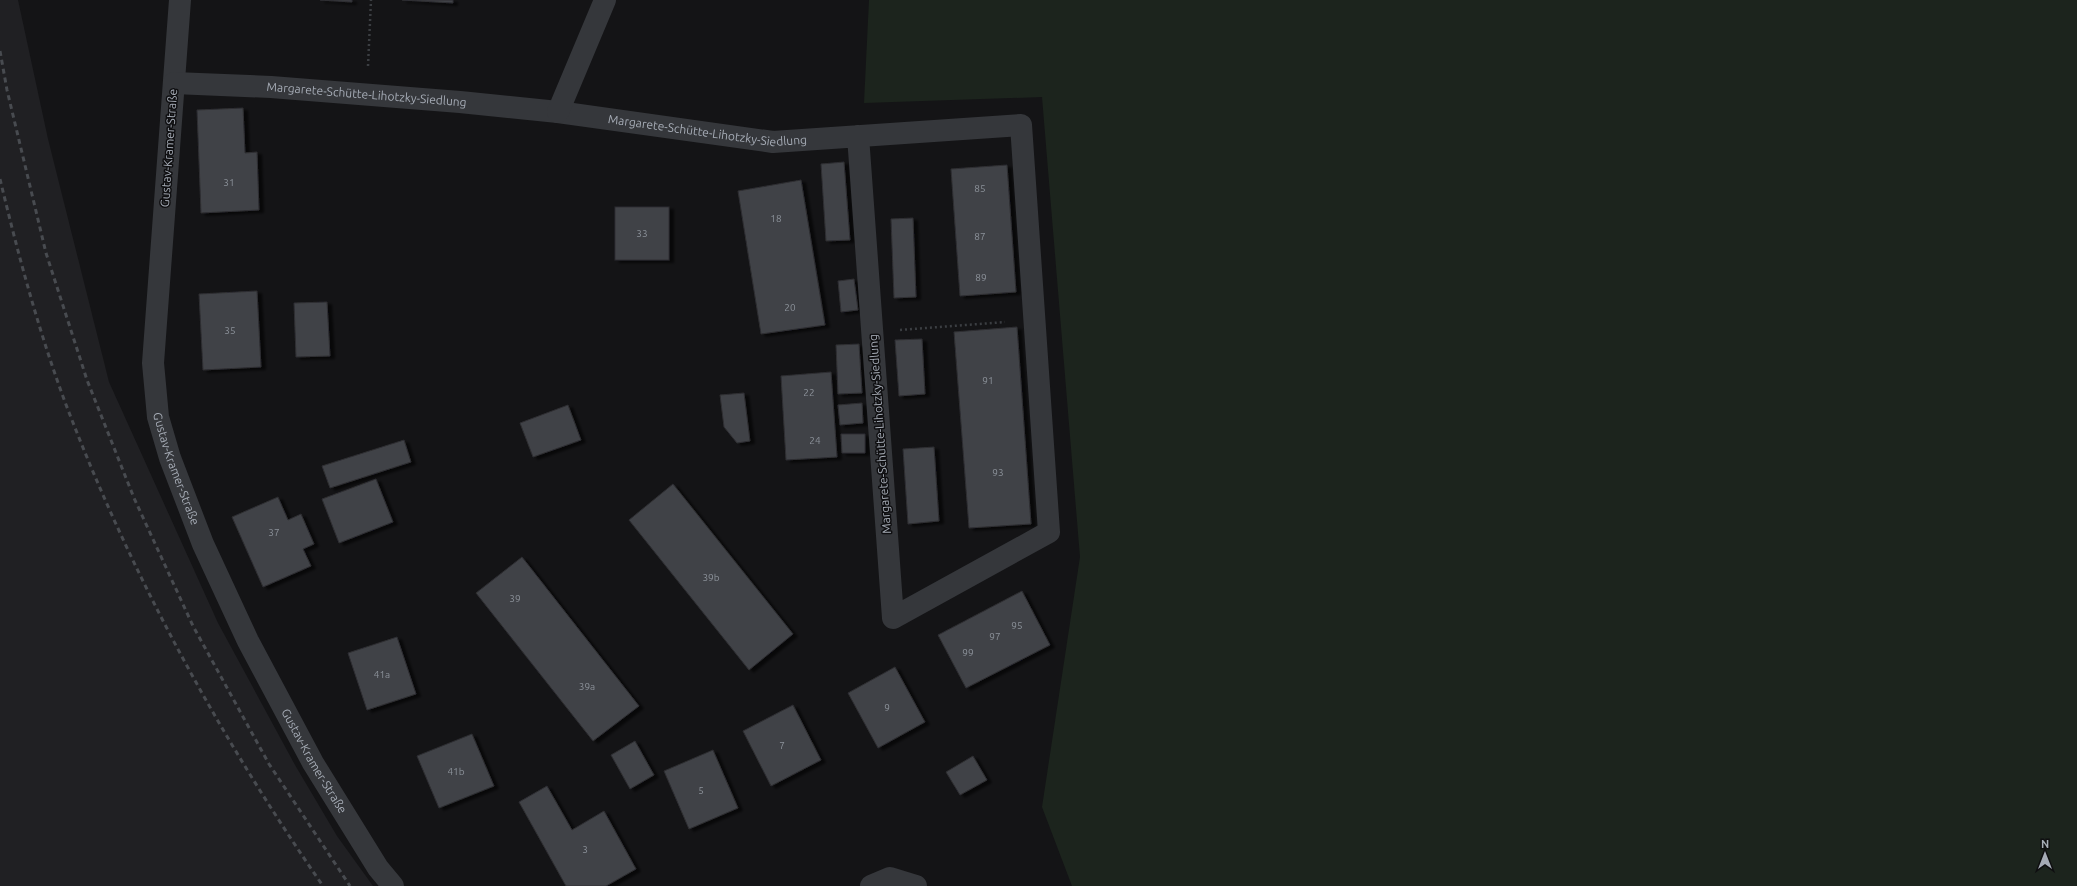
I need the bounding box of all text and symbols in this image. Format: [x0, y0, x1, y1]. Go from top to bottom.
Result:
street label: Margarete-Schütte-Lihotzky-Siedlung [266, 80, 467, 109]
street label: Gustav-Kramer-Straße [158, 88, 179, 208]
street label: Margarete-Schütte-Lihotzky-Siedlung [607, 112, 807, 148]
house number: 31 [223, 177, 235, 188]
house number: 85 [974, 183, 986, 194]
house number: 18 [770, 213, 782, 224]
house number: 33 [636, 228, 648, 239]
house number: 87 [974, 231, 986, 242]
house number: 89 [975, 272, 987, 283]
house number: 20 [784, 302, 796, 313]
house number: 35 [224, 325, 236, 336]
street label: Margarete-Schütte-Lihotzky-Siedlung [866, 334, 893, 534]
house number: 91 [982, 375, 994, 386]
house number: 22 [803, 387, 815, 398]
street label: Gustav-Kramer-Straße [152, 412, 202, 527]
house number: 24 [809, 435, 821, 446]
house number: 93 [992, 467, 1004, 478]
house number: 37 [268, 527, 280, 538]
house number: 39b [702, 572, 720, 583]
house number: 39 [509, 593, 521, 604]
house number: 95 [1011, 620, 1023, 631]
house number: 97 [989, 631, 1001, 642]
house number: 99 [962, 647, 974, 658]
house number: 41a [374, 669, 390, 680]
house number: 39a [579, 681, 595, 692]
house number: 9 [884, 702, 890, 713]
street label: Gustav-Kramer-Straße [279, 706, 350, 816]
house number: 7 [779, 740, 785, 751]
house number: 41b [447, 766, 465, 777]
house number: 5 [698, 785, 704, 796]
north arrow [2025, 834, 2065, 874]
text: N [2041, 838, 2049, 850]
house number: 3 [582, 844, 588, 855]

